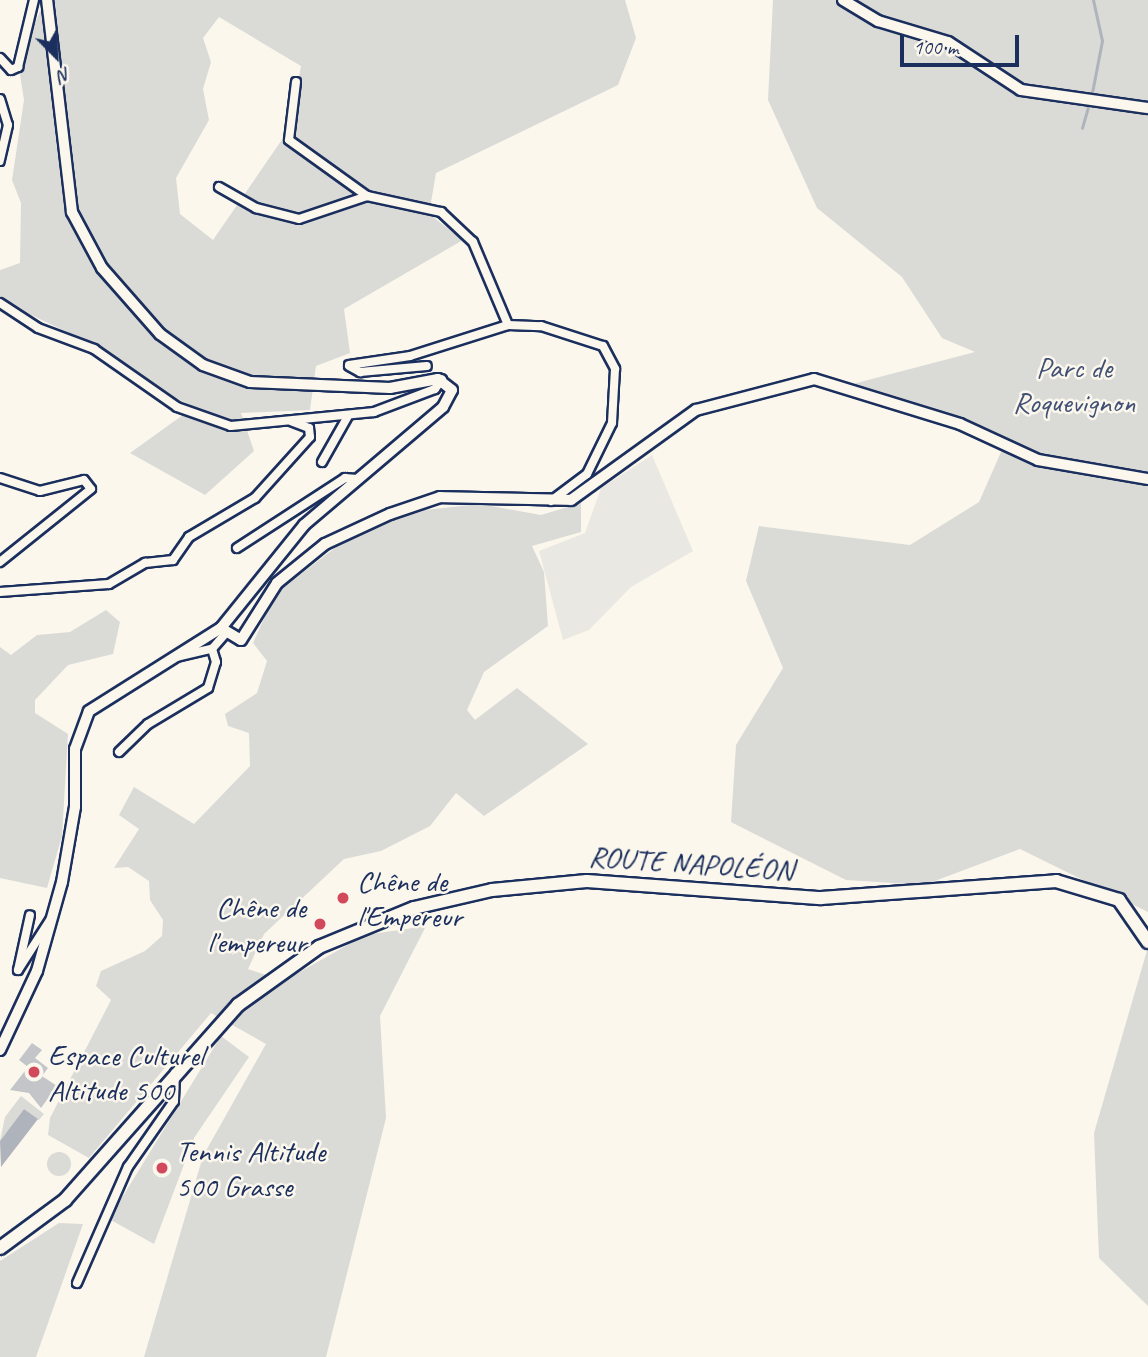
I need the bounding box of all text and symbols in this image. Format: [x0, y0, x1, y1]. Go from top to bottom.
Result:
north arrow [21, 21, 91, 91]
scale bar [903, 21, 1022, 65]
text: 100 m [913, 34, 958, 60]
text: N [54, 62, 75, 89]
park label: Parc de Roquevignon [1013, 349, 1135, 420]
street label: ROUTE NAPOLÉON [587, 838, 795, 888]
place label: Chêne de l'Empereur [357, 863, 462, 934]
place label: Chêne de l'empereur [207, 889, 306, 960]
marker: Chêne de l'Empereur [335, 890, 351, 906]
marker: Chêne de l'empereur [312, 916, 328, 932]
place label: Espace Culturel Altitude 500 [48, 1037, 204, 1108]
marker: Espace Culturel Altitude 500 [26, 1064, 42, 1080]
place label: Tennis Altitude 500 Grasse [176, 1133, 325, 1204]
marker: Tennis Altitude 500 Grasse [154, 1160, 170, 1176]

